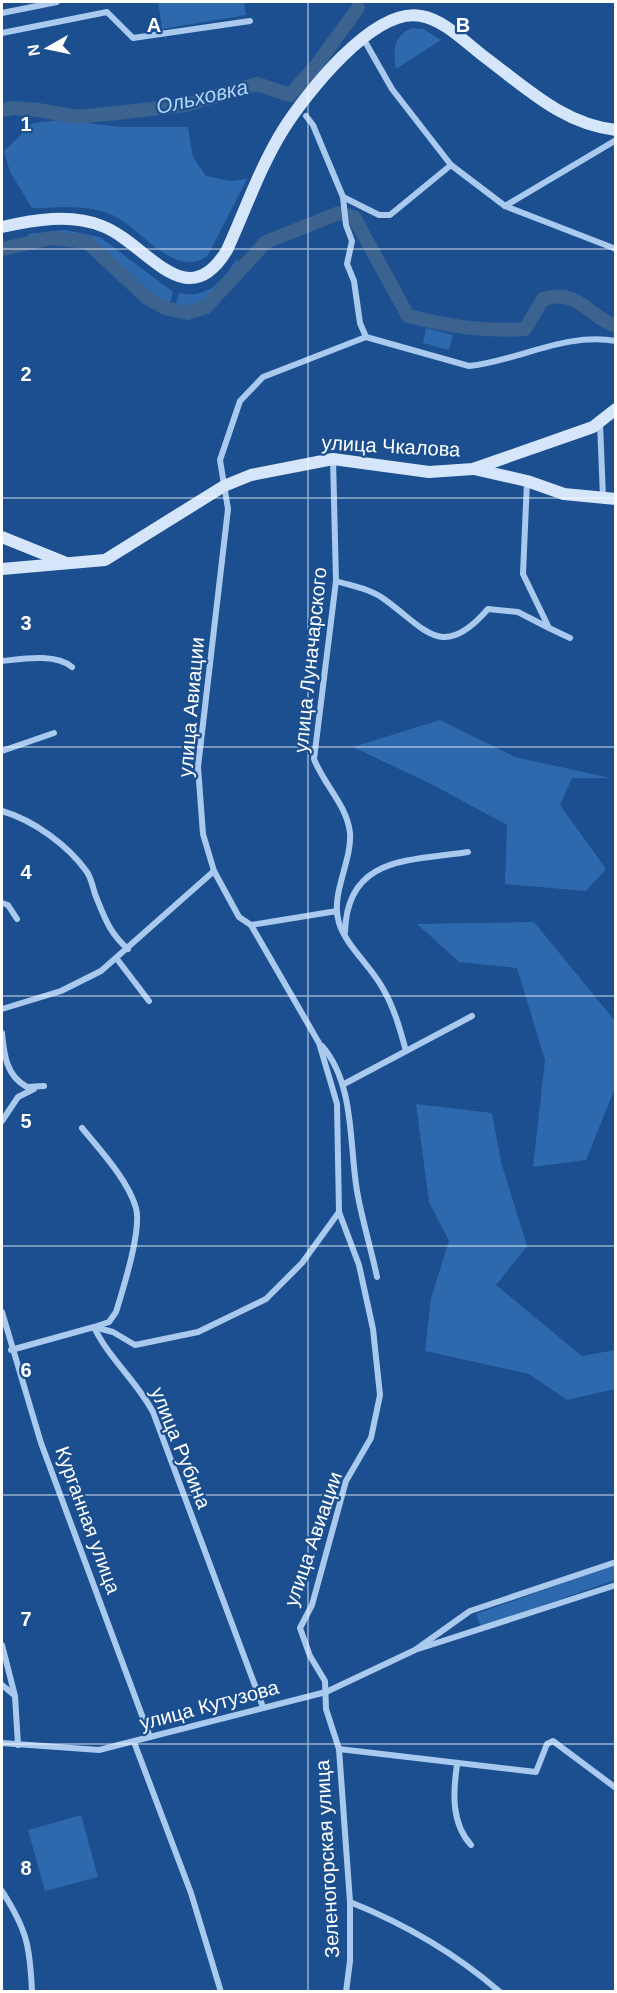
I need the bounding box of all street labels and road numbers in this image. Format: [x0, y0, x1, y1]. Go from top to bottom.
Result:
street label: улица Чкалова [321, 431, 462, 461]
street label: улица Луначарского [289, 566, 331, 754]
street label: улица Авиации [174, 636, 208, 778]
street label: улица Рубина [147, 1384, 216, 1513]
street label: Курганная улица [51, 1443, 125, 1597]
street label: улица Авиации [280, 1469, 346, 1609]
street label: улица Кутузова [137, 1676, 282, 1734]
street label: Зеленогорская улица [311, 1759, 343, 1959]

